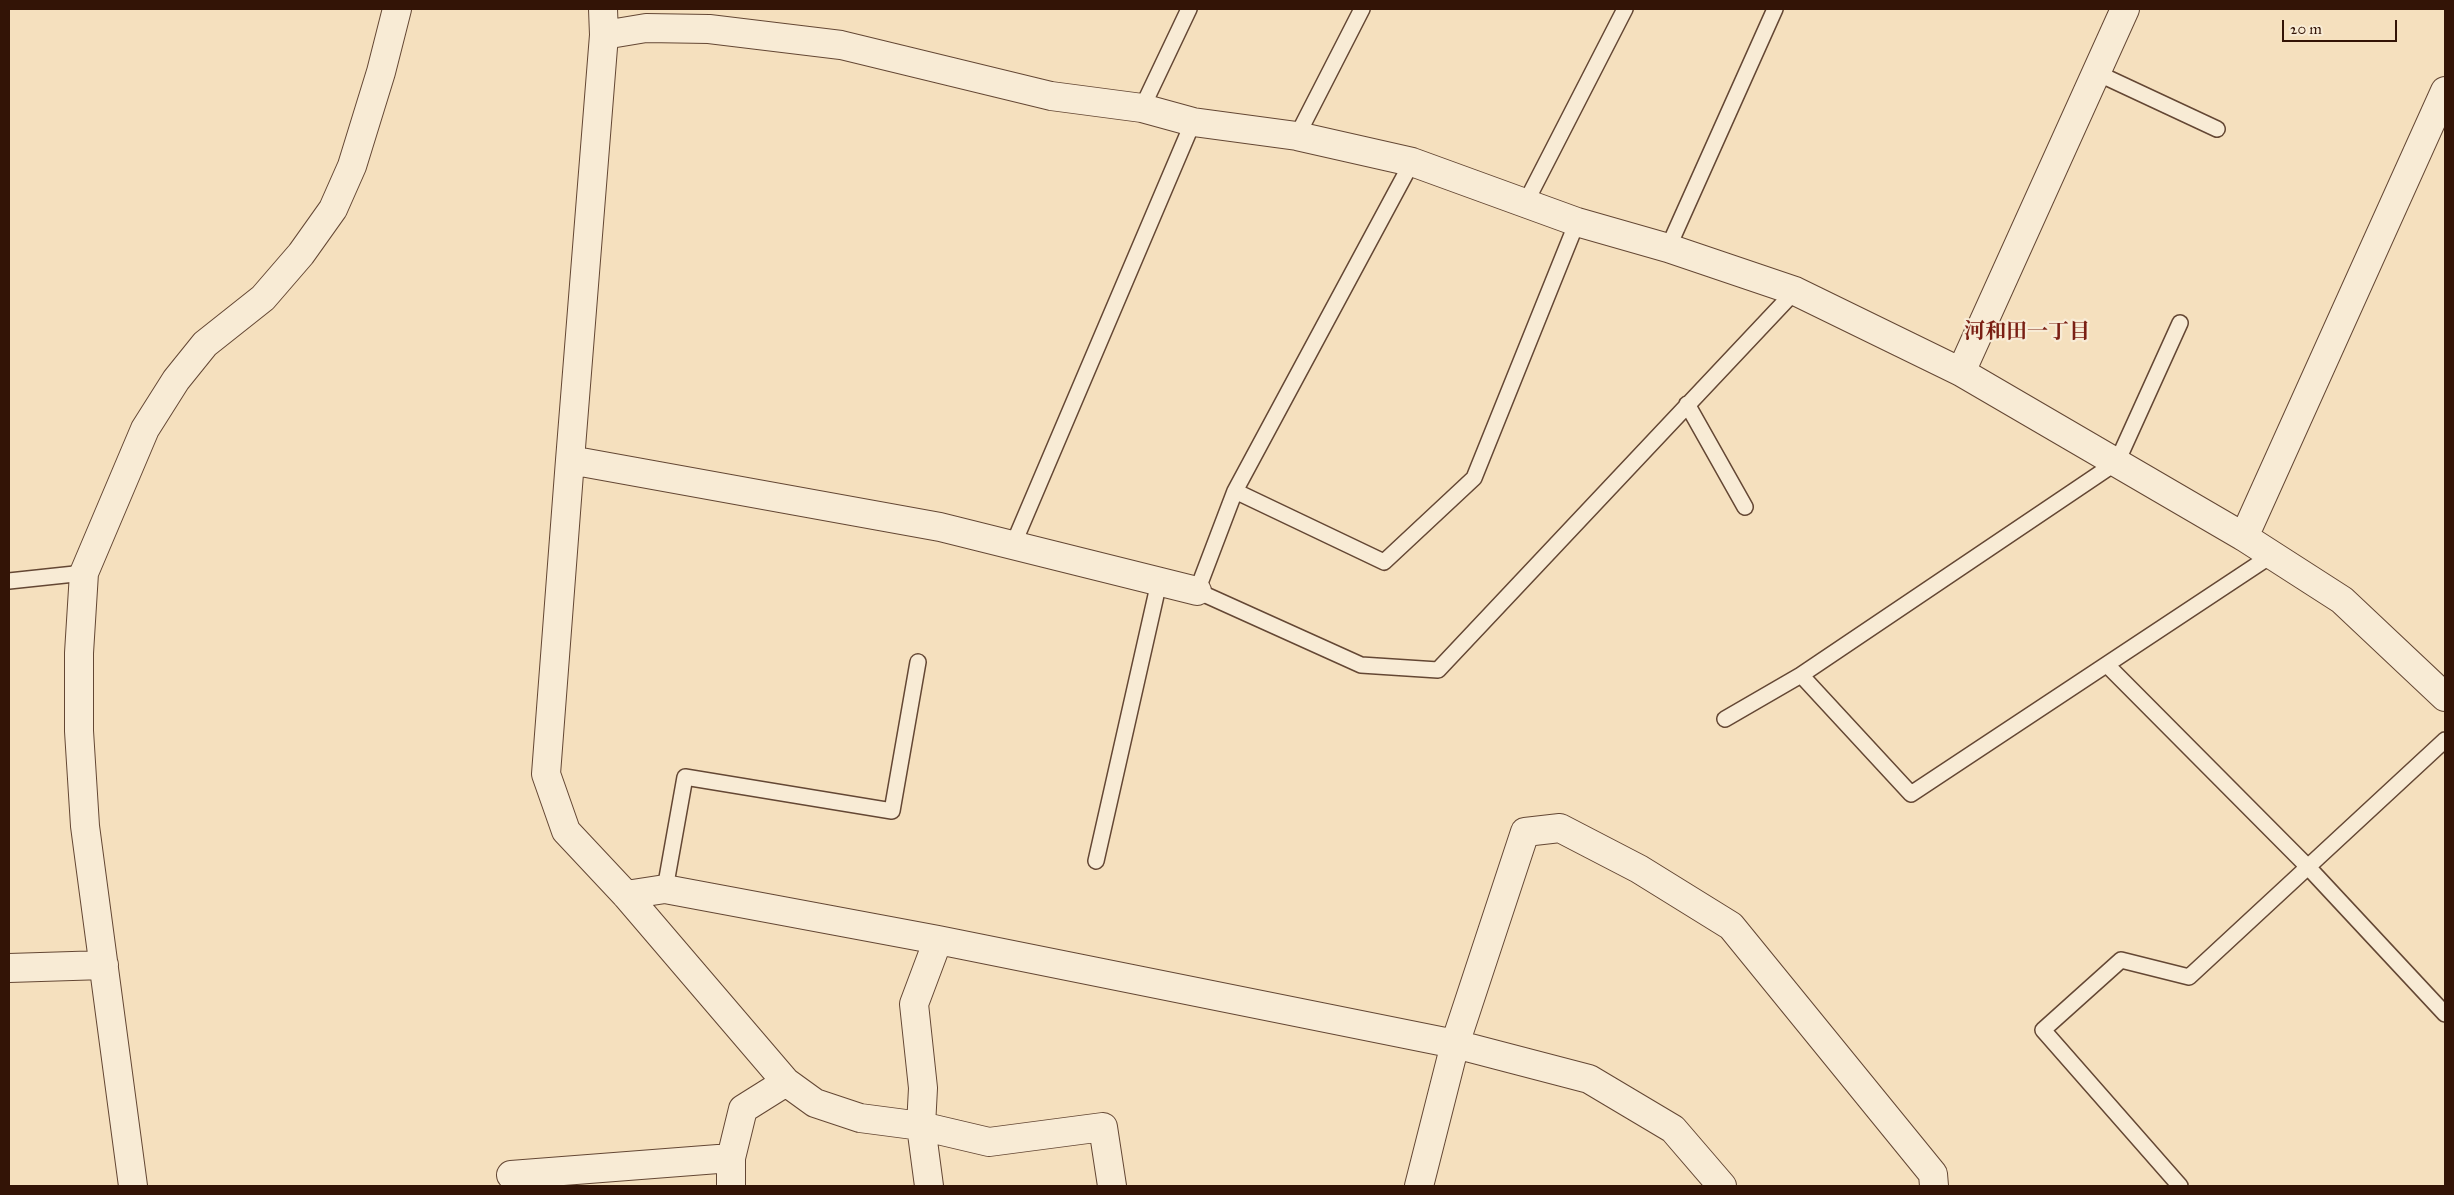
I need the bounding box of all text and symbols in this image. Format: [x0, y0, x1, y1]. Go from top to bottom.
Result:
scale bar [2284, 10, 2399, 42]
text: 20 m [2290, 20, 2322, 38]
district label: 河和田一丁目 [1964, 320, 2090, 346]

